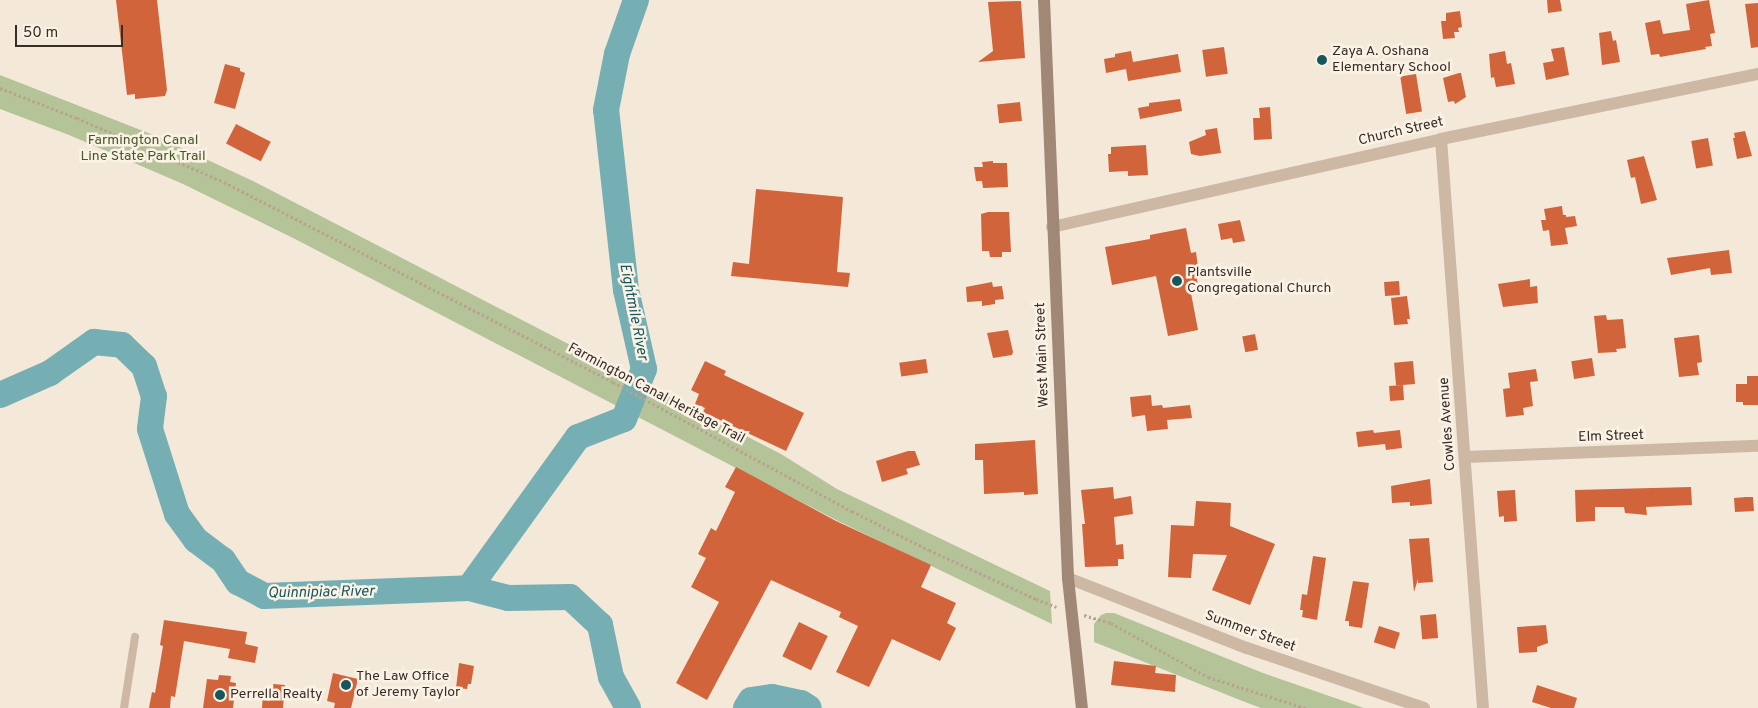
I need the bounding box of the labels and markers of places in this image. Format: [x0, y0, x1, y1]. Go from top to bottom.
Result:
place label: Zaya A. Oshana Elementary School [1332, 44, 1451, 76]
marker: Zaya A. Oshana Elementary School [1316, 54, 1328, 66]
place label: Plantsville Congregational Church [1187, 265, 1331, 298]
marker: Plantsville Congregational Church [1171, 275, 1183, 287]
place label: The Law Office of Jeremy Taylor [356, 669, 461, 702]
marker: The Law Office of Jeremy Taylor [340, 679, 352, 691]
place label: Perrella Realty [230, 687, 322, 703]
marker: Perrella Realty [214, 689, 226, 701]

